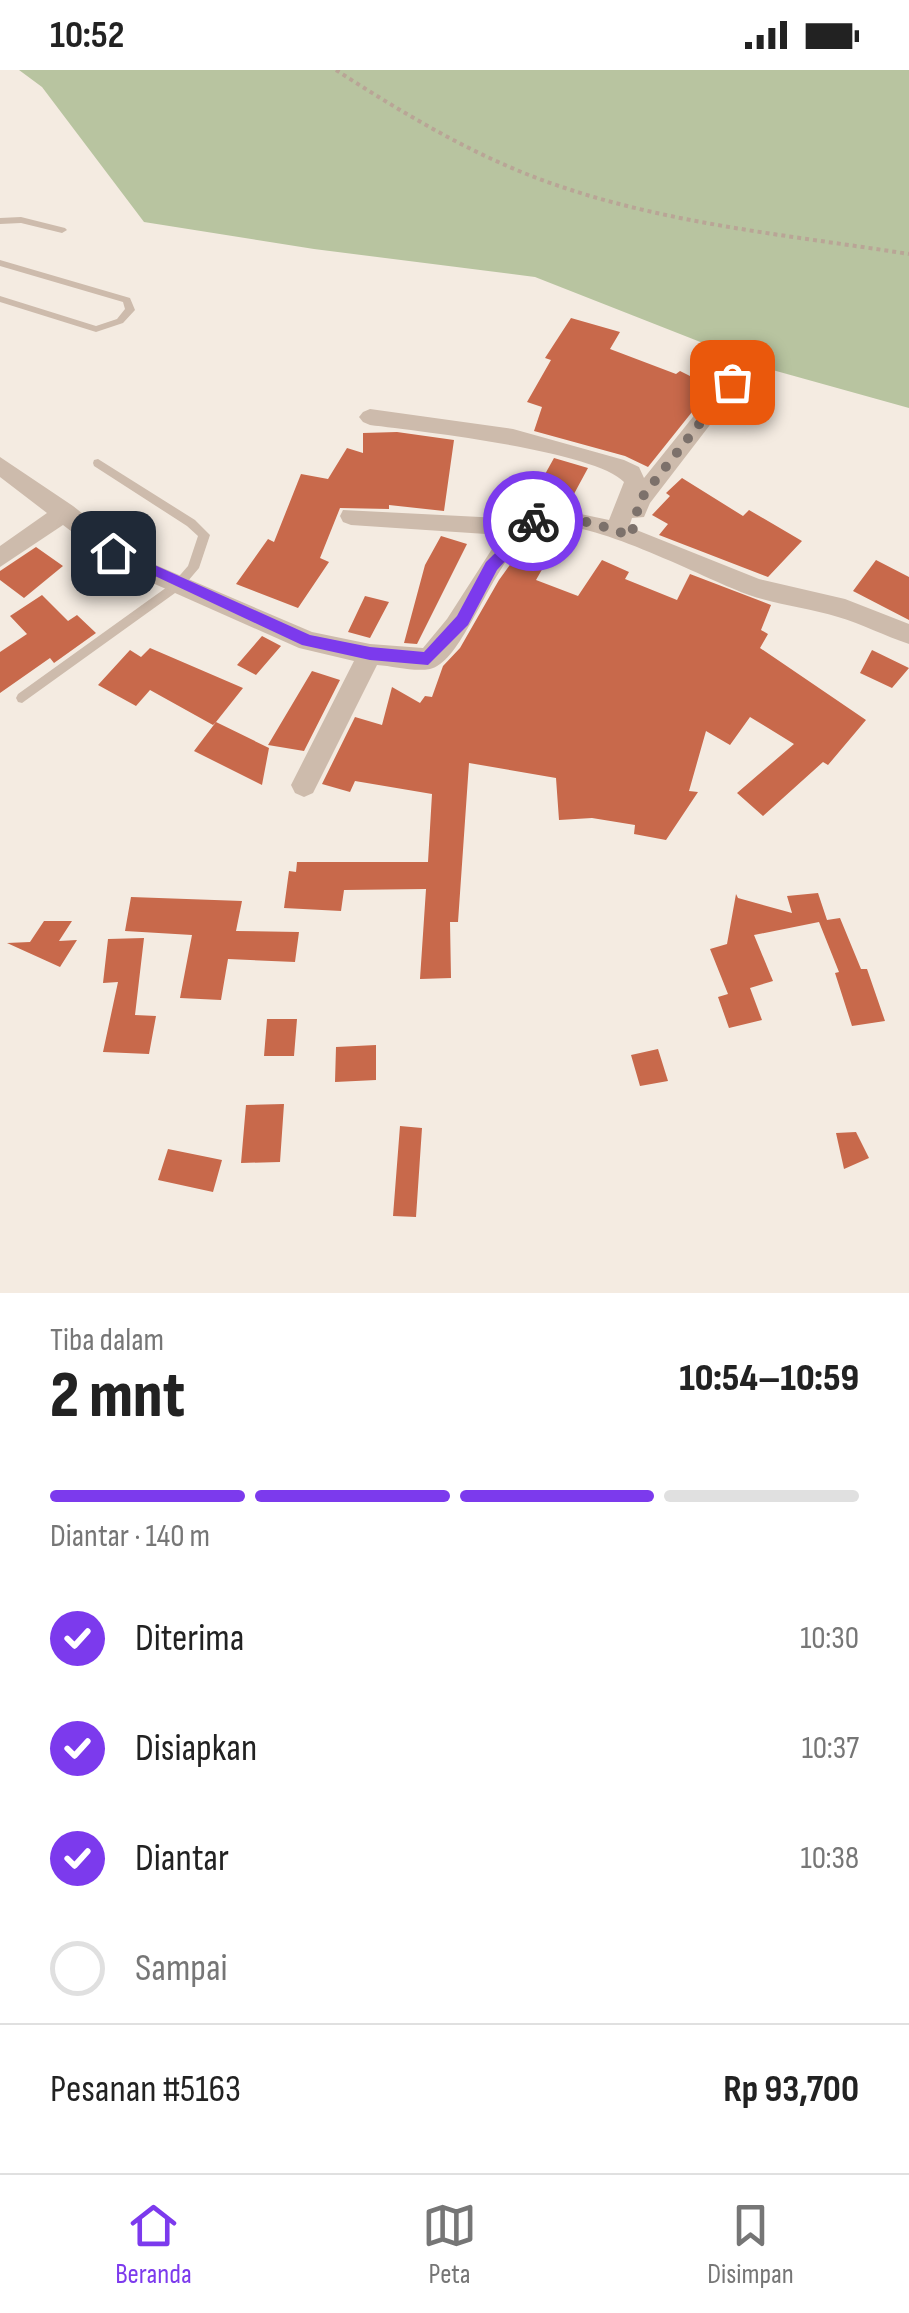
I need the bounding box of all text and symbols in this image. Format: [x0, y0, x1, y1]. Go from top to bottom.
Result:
text: 10:52 [50, 13, 124, 58]
pin [690, 340, 775, 425]
icon: bag [705, 355, 760, 410]
courier [483, 471, 583, 571]
icon: bike [506, 494, 561, 549]
pin [71, 511, 156, 596]
icon: home [86, 526, 141, 581]
text: Tiba dalam [50, 1321, 164, 1360]
text: 10:54–10:59 [679, 1356, 859, 1401]
text: 2 mnt [50, 1358, 185, 1436]
text: Diantar · 140 m [50, 1517, 210, 1556]
icon: check [50, 1611, 105, 1666]
text: Diterima [135, 1616, 244, 1661]
text: 10:30 [800, 1619, 859, 1658]
icon: check [50, 1721, 105, 1776]
text: Disiapkan [135, 1726, 257, 1771]
text: 10:37 [802, 1729, 859, 1768]
icon: check [50, 1831, 105, 1886]
text: Diantar [135, 1836, 229, 1881]
text: 10:38 [800, 1839, 859, 1878]
text: Sampai [135, 1946, 228, 1991]
text: Pesanan #5163 [50, 2067, 241, 2112]
text: Rp 93,700 [723, 2067, 859, 2112]
tab: Beranda [115, 2198, 192, 2291]
tab: Peta [422, 2198, 477, 2291]
tab: Disimpan [707, 2198, 794, 2291]

